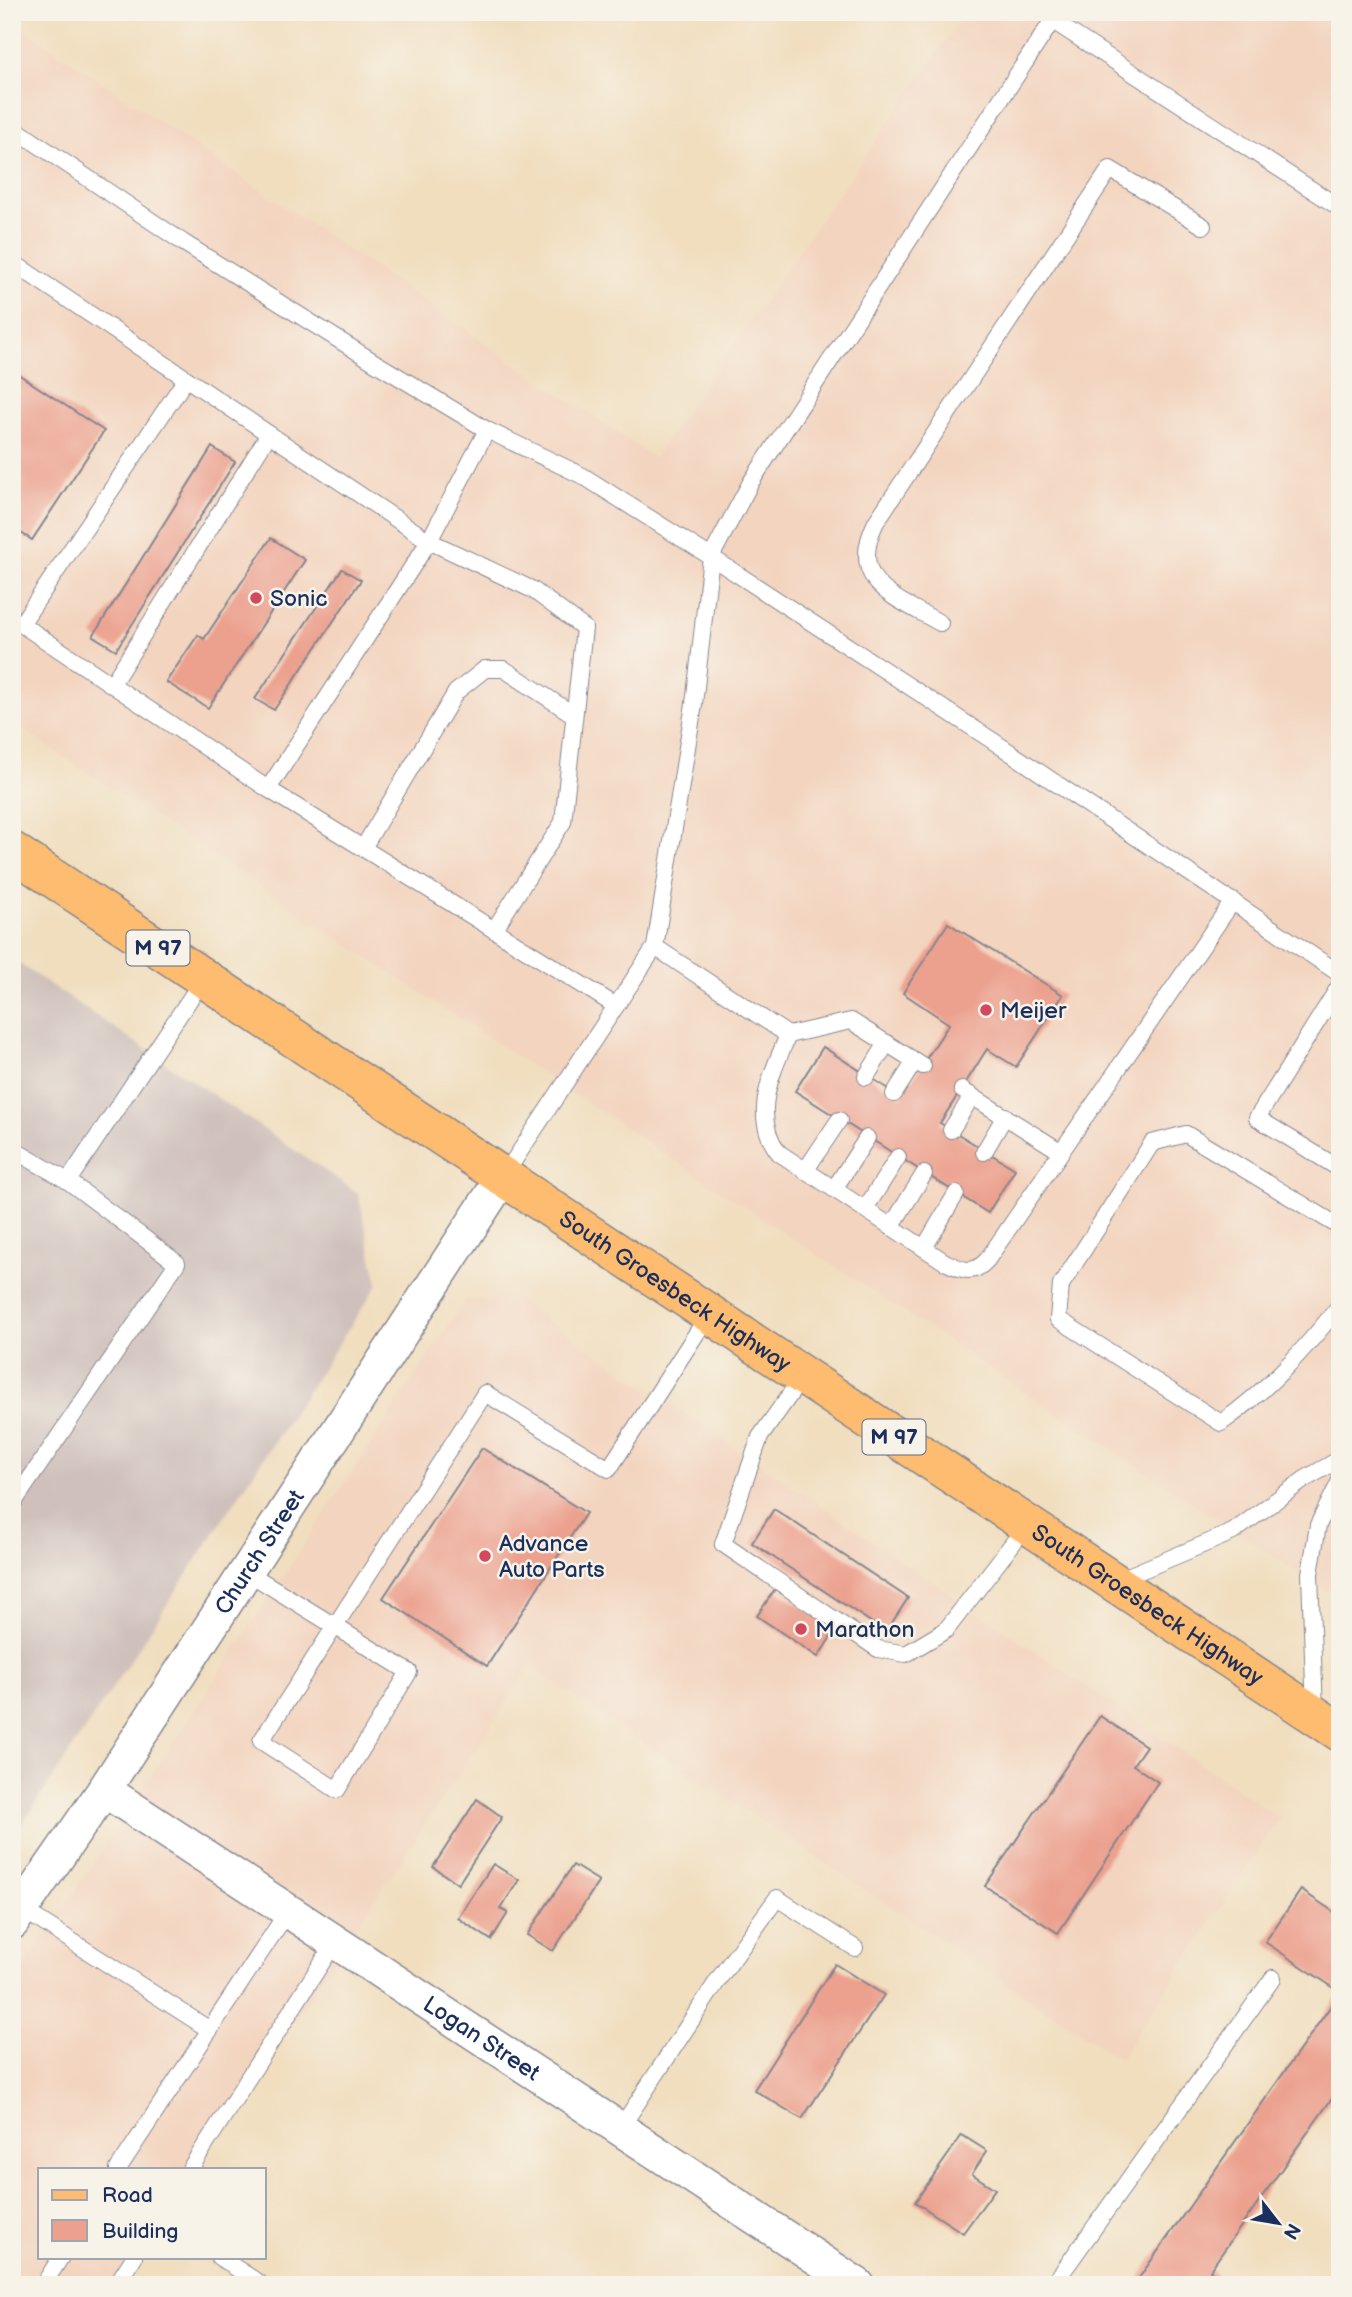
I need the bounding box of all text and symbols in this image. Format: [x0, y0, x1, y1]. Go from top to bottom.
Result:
place label: Sonic [270, 585, 328, 613]
marker: Sonic [248, 590, 264, 606]
road number: M 97 [127, 930, 190, 965]
place label: Meijer [1000, 997, 1067, 1025]
marker: Meijer [978, 1002, 994, 1018]
street label: South Groesbeck Highway [554, 1205, 796, 1379]
road number: M 97 [862, 1420, 926, 1454]
street label: Church Street [209, 1485, 311, 1620]
street label: South Groesbeck Highway [1026, 1518, 1269, 1692]
place label: Advance Auto Parts [499, 1530, 605, 1584]
marker: Advance Auto Parts [477, 1548, 493, 1564]
place label: Marathon [815, 1616, 915, 1644]
marker: Marathon [793, 1621, 809, 1637]
street label: Logan Street [418, 1990, 545, 2087]
legend [38, 2168, 266, 2258]
text: Road [102, 2183, 153, 2208]
north arrow [1244, 2188, 1314, 2258]
text: Building [102, 2219, 178, 2244]
text: N [1278, 2219, 1305, 2243]

